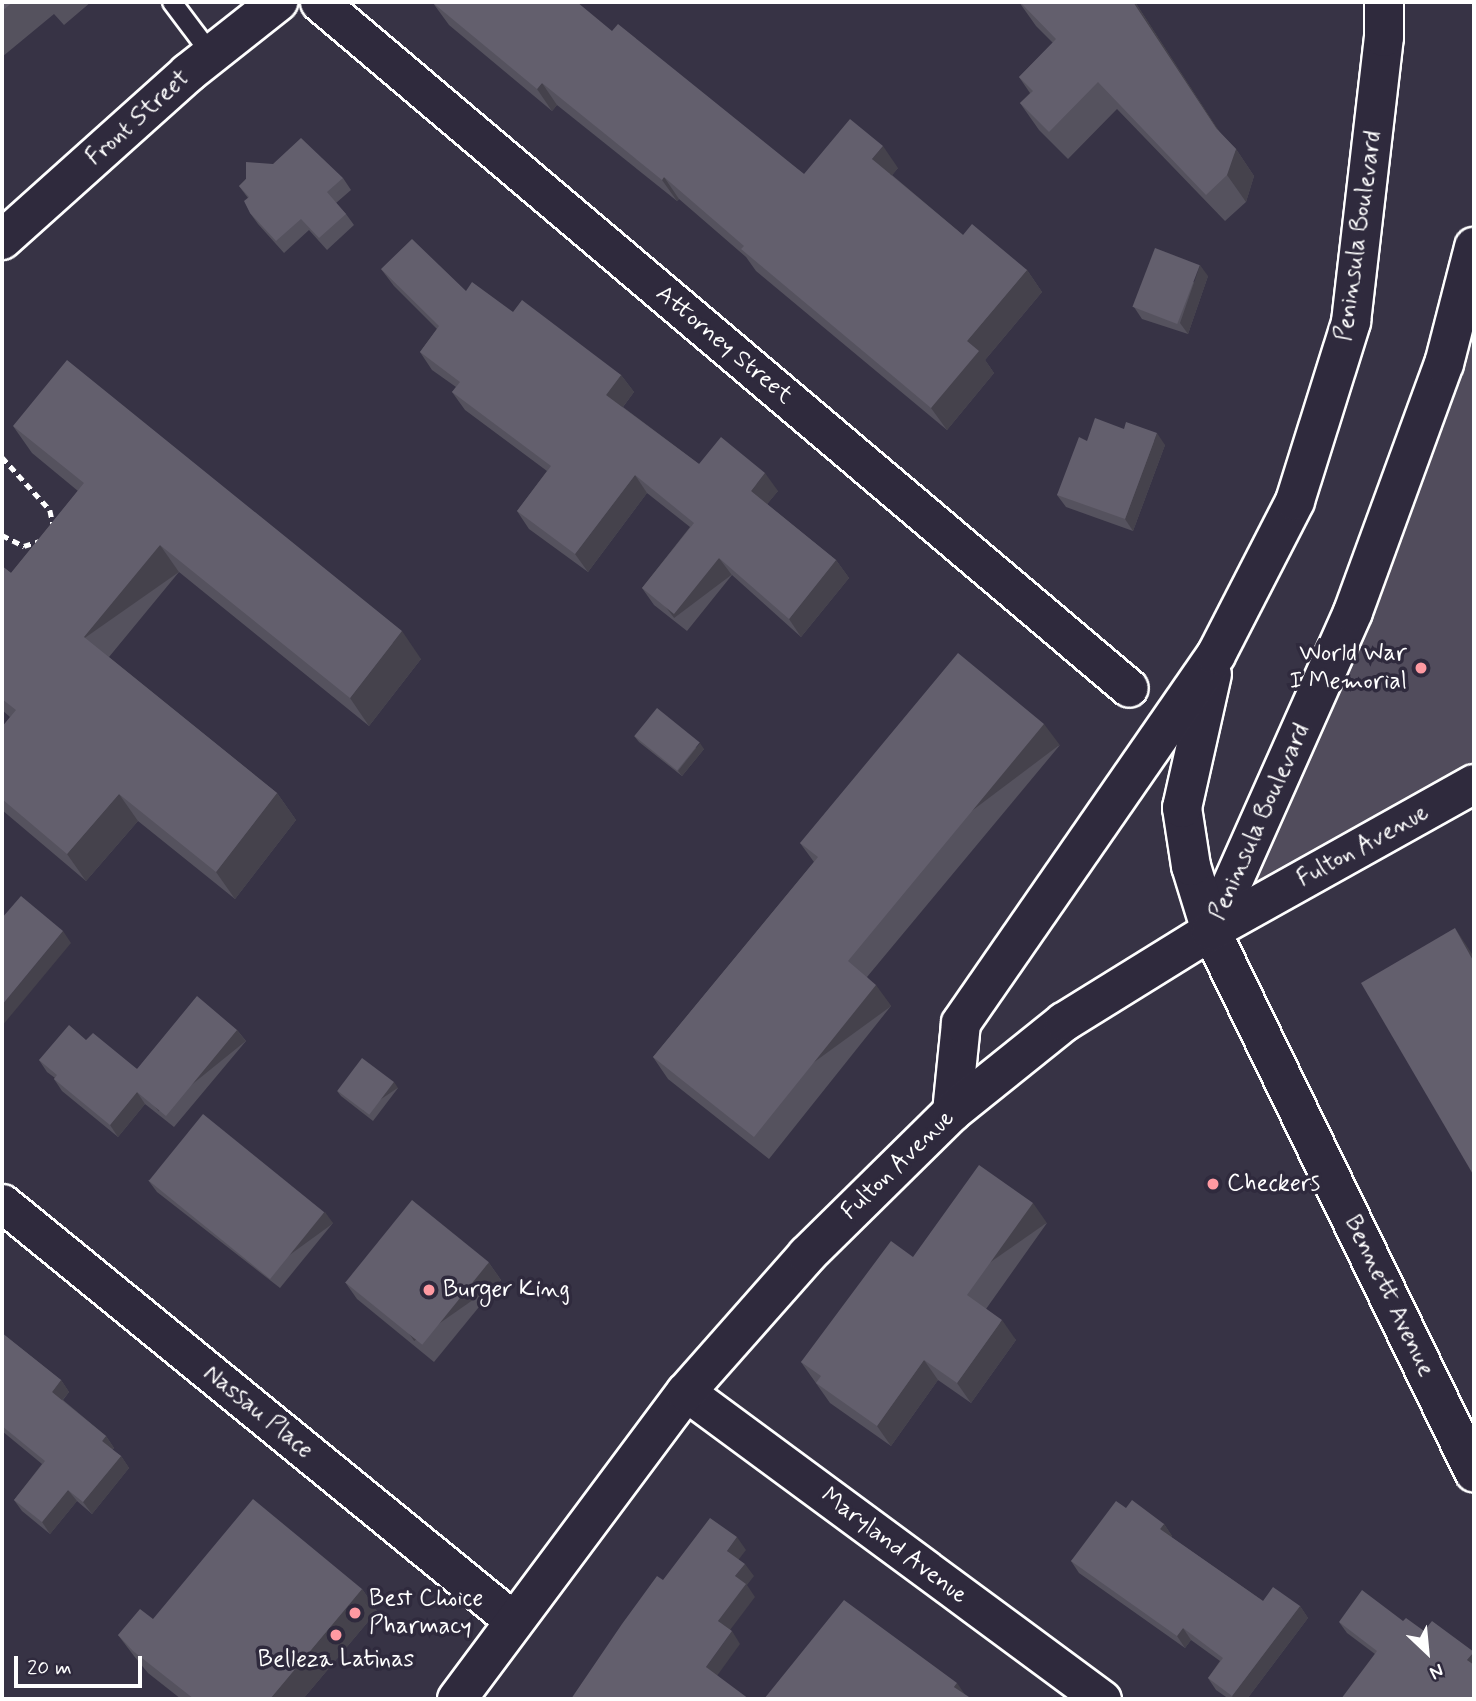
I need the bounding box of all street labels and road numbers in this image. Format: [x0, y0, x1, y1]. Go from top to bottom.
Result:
street label: Front Street [81, 64, 195, 172]
street label: Peninsula Boulevard [1330, 132, 1388, 340]
street label: Attorney Street [650, 279, 798, 411]
street label: Peninsula Boulevard [1205, 722, 1315, 922]
street label: Fulton Avenue [1293, 799, 1433, 893]
street label: Fulton Avenue [837, 1105, 959, 1225]
street label: Bennett Avenue [1338, 1211, 1440, 1381]
street label: Nassau Place [197, 1359, 319, 1465]
street label: Maryland Avenue [814, 1480, 974, 1612]

